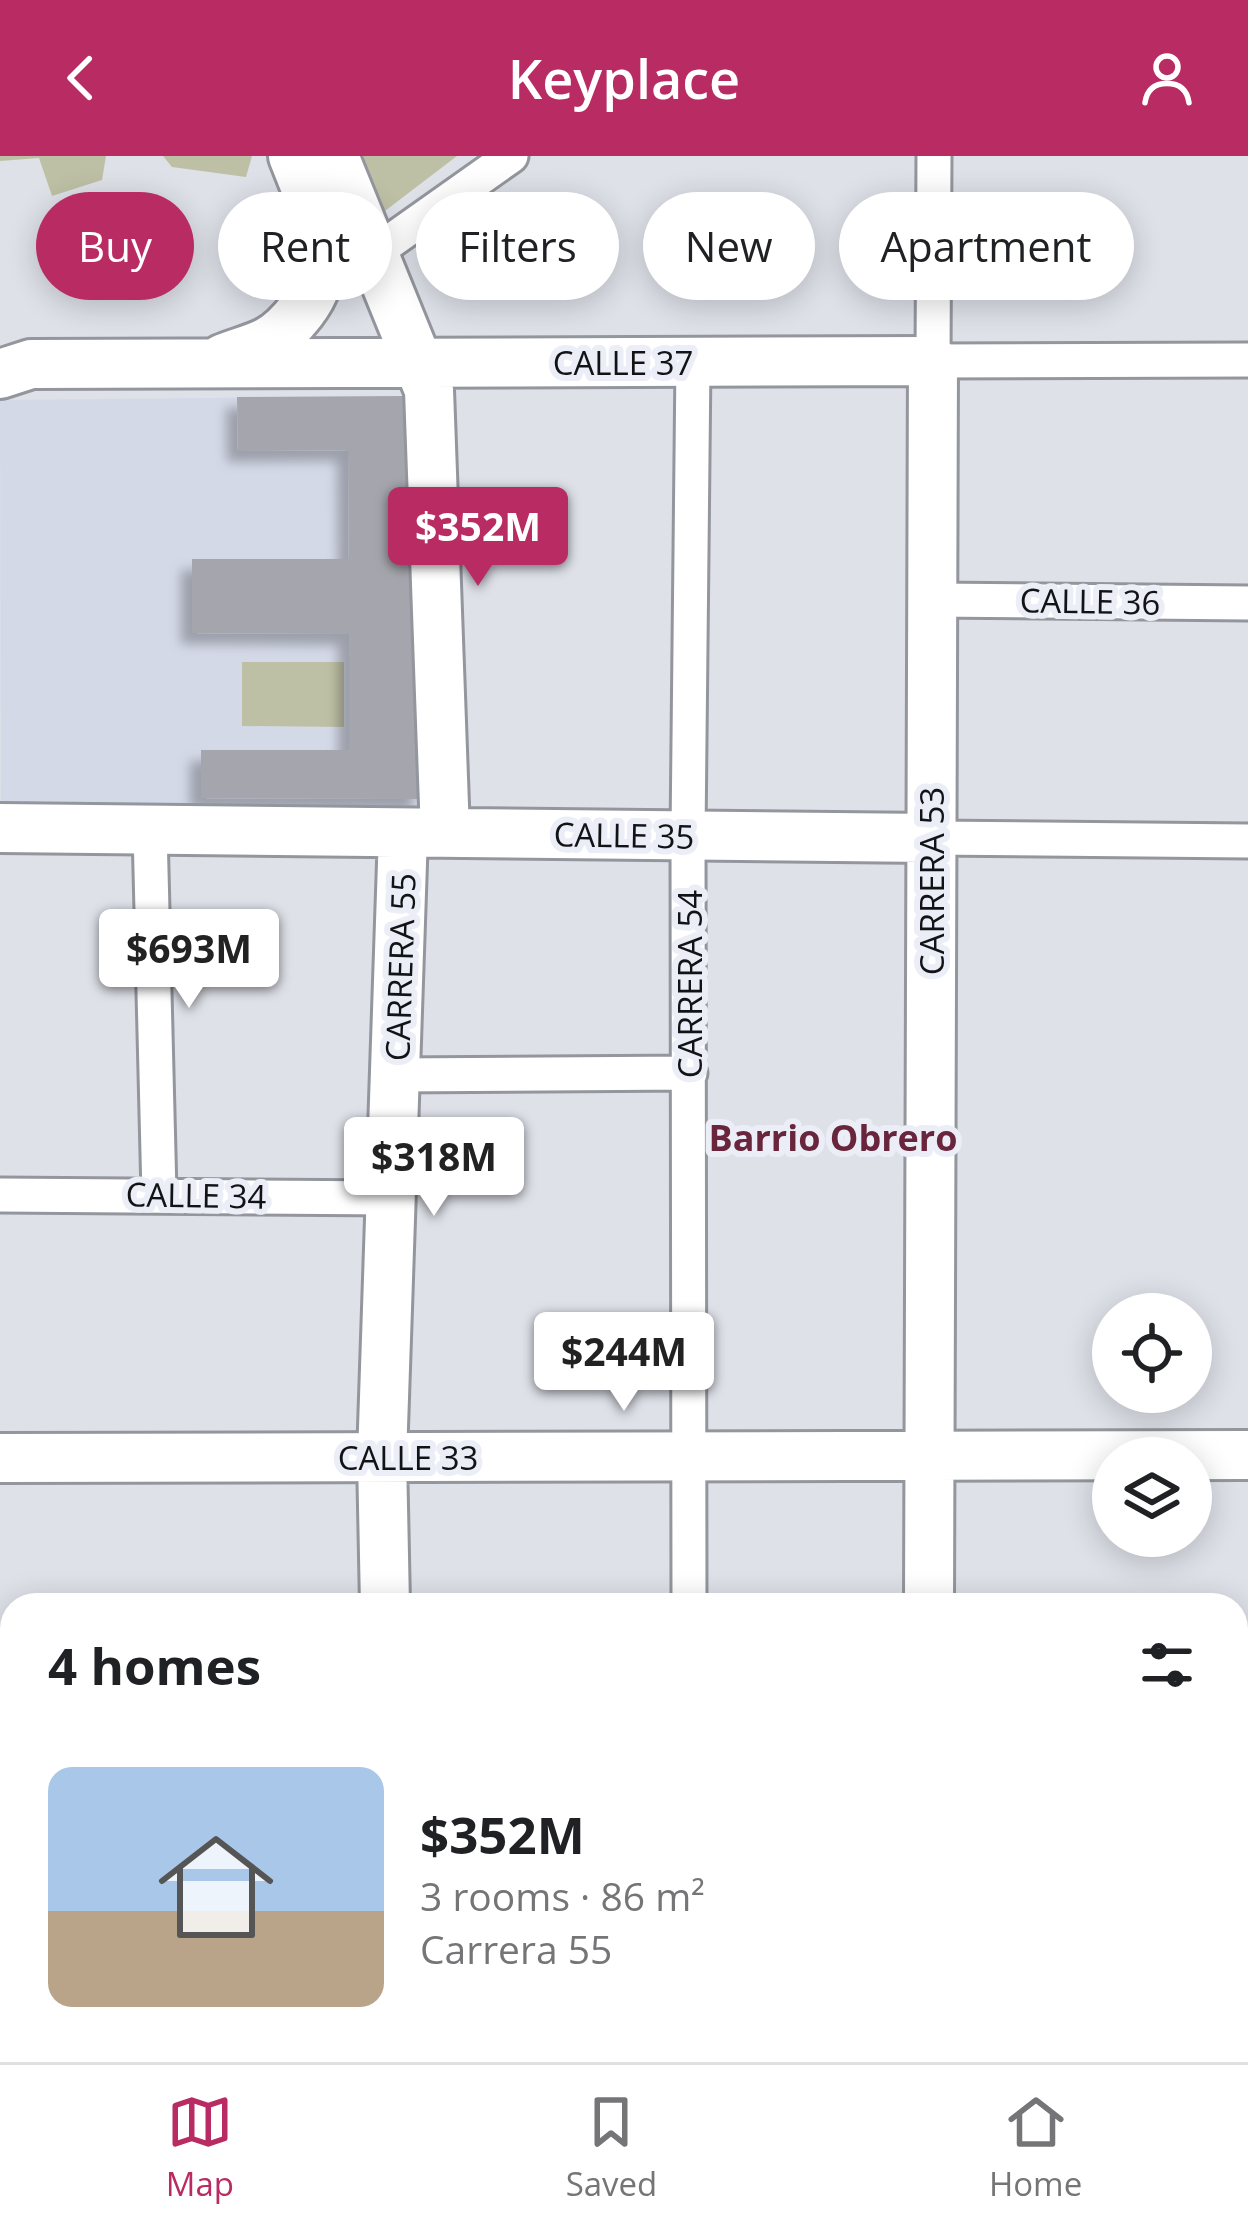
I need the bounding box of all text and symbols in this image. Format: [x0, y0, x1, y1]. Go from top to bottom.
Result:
text: Keyplace [508, 41, 740, 115]
icon: back [48, 45, 114, 111]
icon: person [1134, 45, 1200, 111]
chip: Buy [36, 192, 194, 300]
chip: Rent [218, 192, 392, 300]
chip: Filters [416, 192, 619, 300]
chip: New [643, 192, 815, 300]
chip: Apartment [839, 192, 1134, 300]
street label: CALLE 37 [553, 340, 693, 385]
pin: $352M [394, 487, 562, 589]
text: $352M [415, 499, 541, 552]
street label: CALLE 36 [1019, 577, 1161, 625]
street label: CARRERA 53 [909, 787, 954, 975]
street label: CALLE 35 [553, 811, 695, 859]
street label: CARRERA 55 [374, 872, 426, 1062]
street label: CARRERA 54 [667, 890, 712, 1078]
pin: $693M [105, 909, 273, 1011]
text: $693M [126, 921, 252, 974]
district label: Barrio Obrero [709, 1113, 957, 1162]
pin: $318M [350, 1117, 518, 1219]
text: $318M [371, 1129, 497, 1182]
street label: CALLE 34 [125, 1171, 267, 1219]
map controls [1092, 1293, 1212, 1557]
button: locate [1092, 1293, 1212, 1413]
pin: $244M [540, 1312, 708, 1414]
text: $244M [561, 1324, 687, 1377]
street label: CALLE 33 [338, 1435, 478, 1480]
button: layers [1092, 1437, 1212, 1557]
text: 4 homes [48, 1630, 261, 1700]
icon: filters [1134, 1632, 1200, 1698]
text: $352M [420, 1799, 585, 1869]
icon: home [144, 1815, 288, 1959]
text: 3 rooms · 86 m² [420, 1869, 705, 1922]
text: Carrera 55 [420, 1922, 612, 1975]
tab: Map [166, 2089, 234, 2206]
tab: Saved [566, 2089, 657, 2206]
tab: Home [989, 2089, 1082, 2206]

